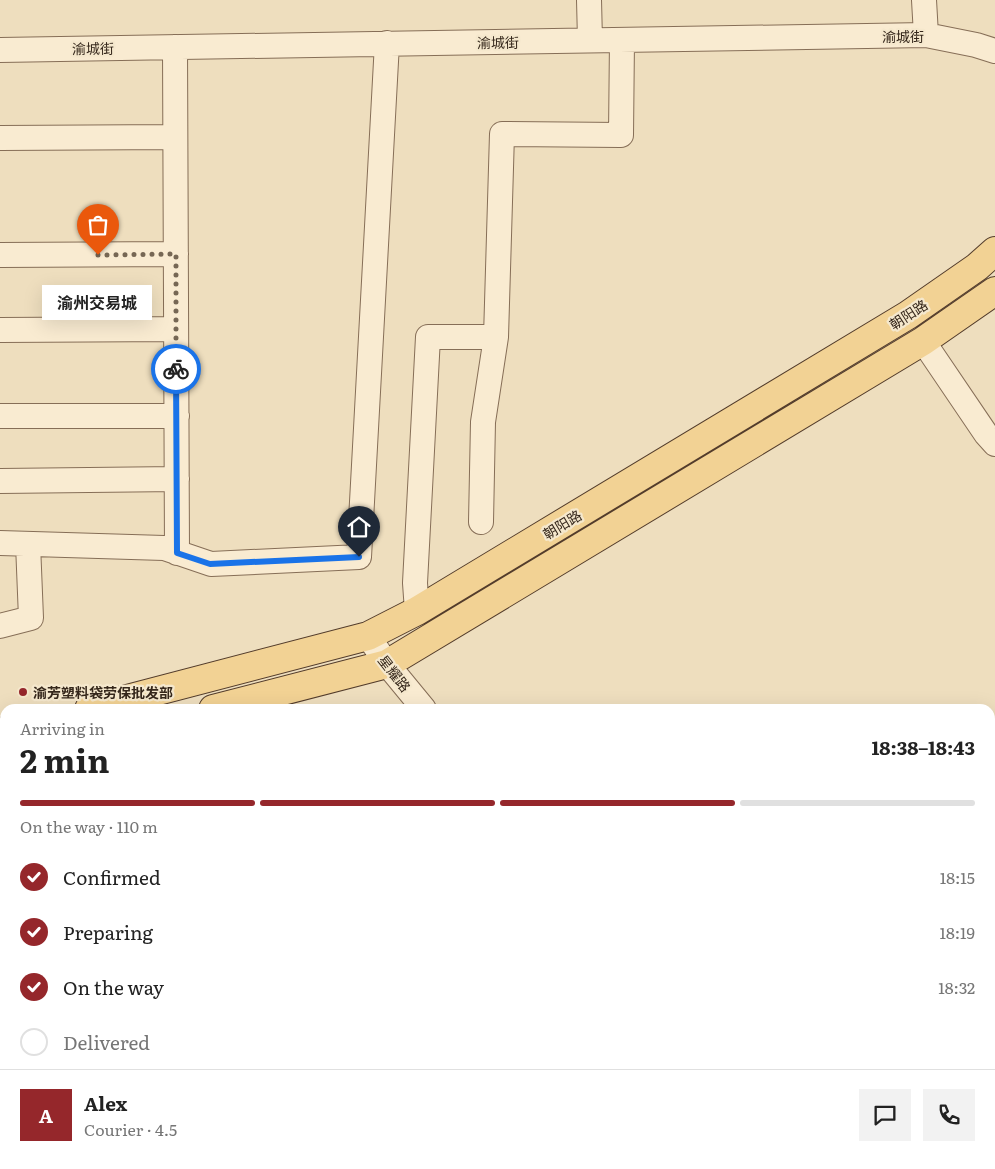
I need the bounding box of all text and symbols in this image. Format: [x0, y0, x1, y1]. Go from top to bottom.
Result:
street label: 渝城街 [882, 26, 924, 46]
street label: 渝城街 [477, 32, 519, 52]
street label: 渝城街 [72, 38, 114, 58]
pin [77, 204, 119, 255]
icon: bag [84, 211, 112, 239]
callout: 渝州交易城 [43, 285, 153, 320]
text: 渝州交易城 [57, 290, 137, 314]
street label: 朝阳路 [885, 294, 931, 334]
courier [151, 344, 201, 394]
icon: bike [162, 355, 190, 383]
street label: 朝阳路 [539, 505, 585, 543]
pin [338, 506, 380, 557]
icon: home [345, 513, 373, 541]
street label: 星耀路 [374, 650, 416, 696]
place label: 渝芳塑料袋劳保批发部 [33, 682, 173, 702]
marker: 渝芳塑料袋劳保批发部 [17, 686, 29, 698]
text: Arriving in [20, 716, 105, 740]
text: 18:38–18:43 [872, 733, 975, 761]
text: 2 min [20, 735, 109, 783]
text: On the way · 110 m [20, 814, 158, 838]
icon: check [20, 863, 48, 891]
text: Confirmed [63, 863, 161, 891]
text: 18:15 [940, 865, 975, 889]
icon: check [20, 918, 48, 946]
text: Preparing [63, 918, 153, 946]
text: 18:19 [939, 920, 975, 944]
icon: check [20, 973, 48, 1001]
text: On the way [63, 973, 164, 1001]
text: 18:32 [938, 975, 975, 999]
text: Delivered [63, 1028, 150, 1056]
text: Alex [84, 1089, 127, 1117]
button: chat [859, 1089, 911, 1141]
button: phone [923, 1089, 975, 1141]
text: A [39, 1101, 53, 1129]
text: Courier · 4.5 [84, 1117, 177, 1141]

